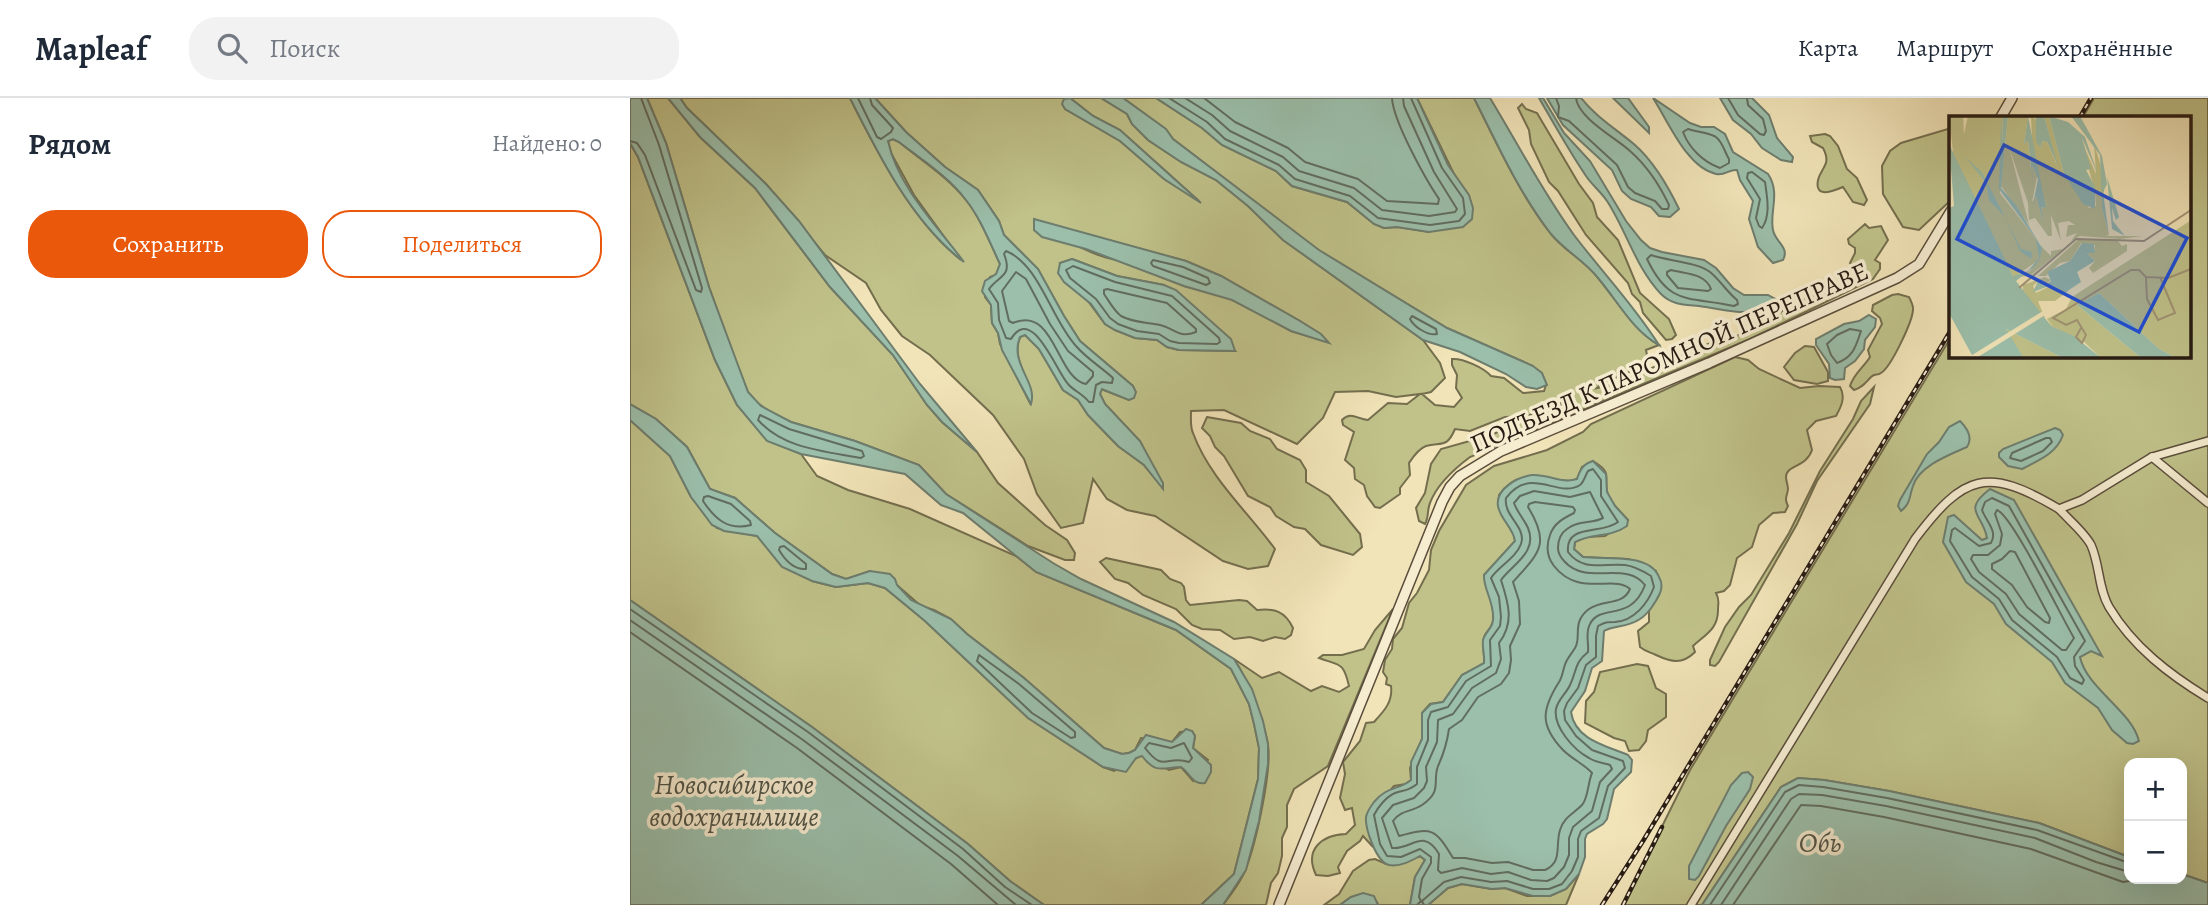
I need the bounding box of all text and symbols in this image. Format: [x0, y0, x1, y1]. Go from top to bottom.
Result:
search box [189, 17, 679, 80]
text: Mapleaf [35, 26, 147, 71]
icon: search [213, 29, 251, 67]
text: Поиск [269, 31, 340, 66]
text: Карта [1798, 32, 1858, 64]
text: Маршрут [1896, 32, 1994, 64]
text: Сохранённые [2032, 32, 2173, 64]
inset map [1949, 116, 2190, 357]
text: Рядом [28, 124, 111, 164]
text: Найдено: 0 [492, 128, 602, 159]
button: Сохранить [28, 210, 308, 278]
button: Поделиться [322, 210, 602, 278]
street label: ПОДЪЕЗД К ПАРОМНОЙ ПЕРЕПРАВЕ [1465, 254, 1874, 461]
map controls [2124, 758, 2187, 884]
button: + [2124, 758, 2187, 821]
water label: Новосибирское водохранилище [649, 766, 819, 836]
button: − [2124, 821, 2187, 884]
water label: Обь [1799, 824, 1841, 862]

